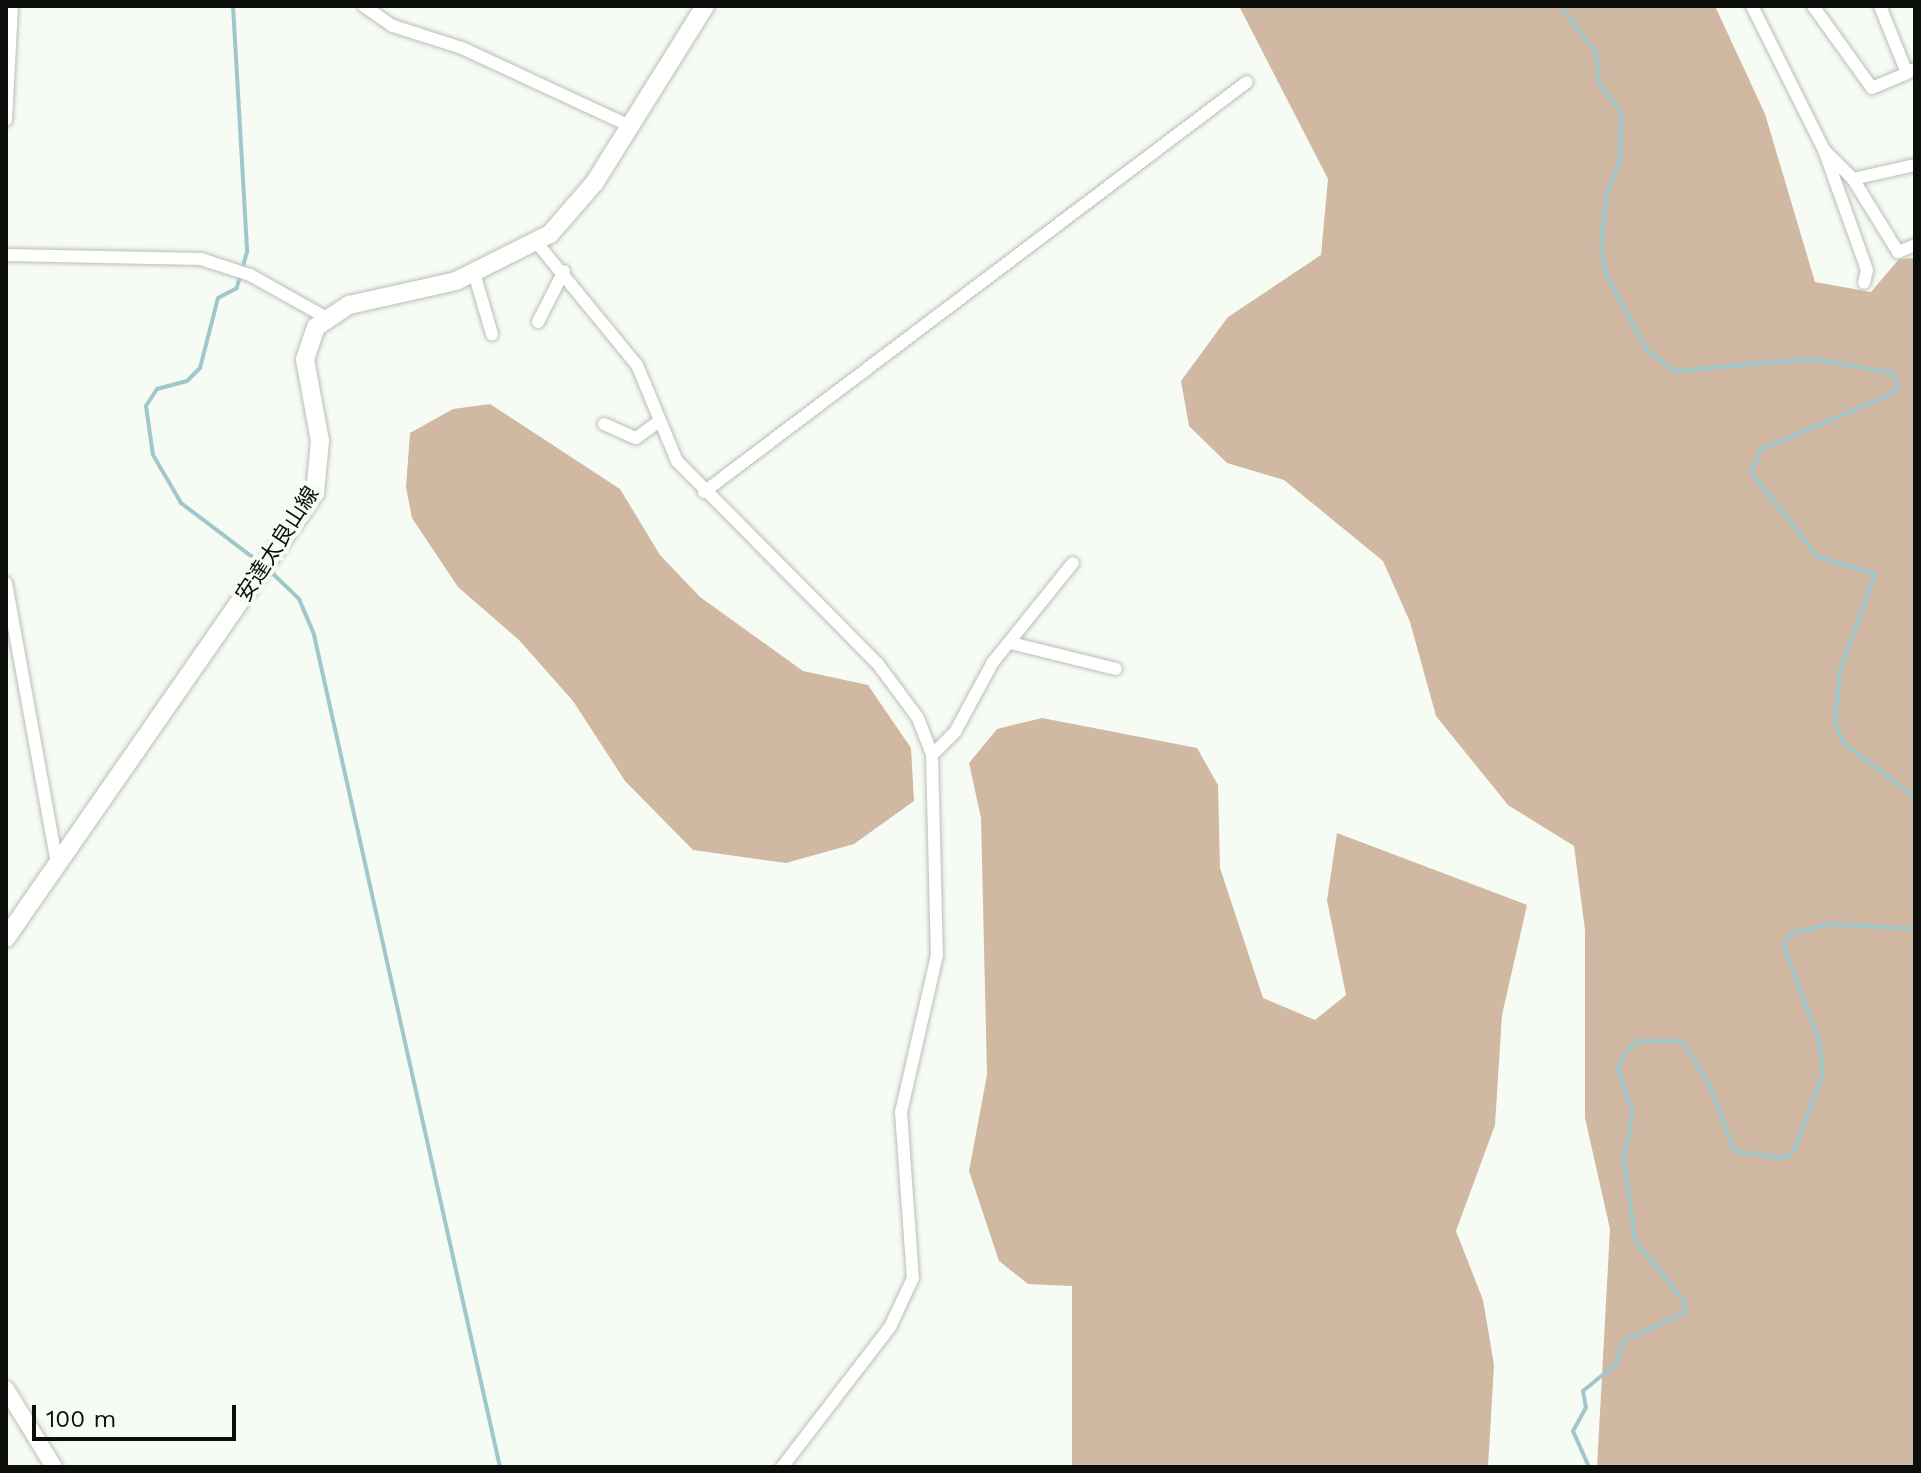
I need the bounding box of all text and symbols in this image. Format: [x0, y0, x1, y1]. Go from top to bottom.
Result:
street label: 安達太良山線 [230, 481, 324, 607]
scale bar [36, 1389, 240, 1439]
text: 100 m [46, 1405, 116, 1433]

